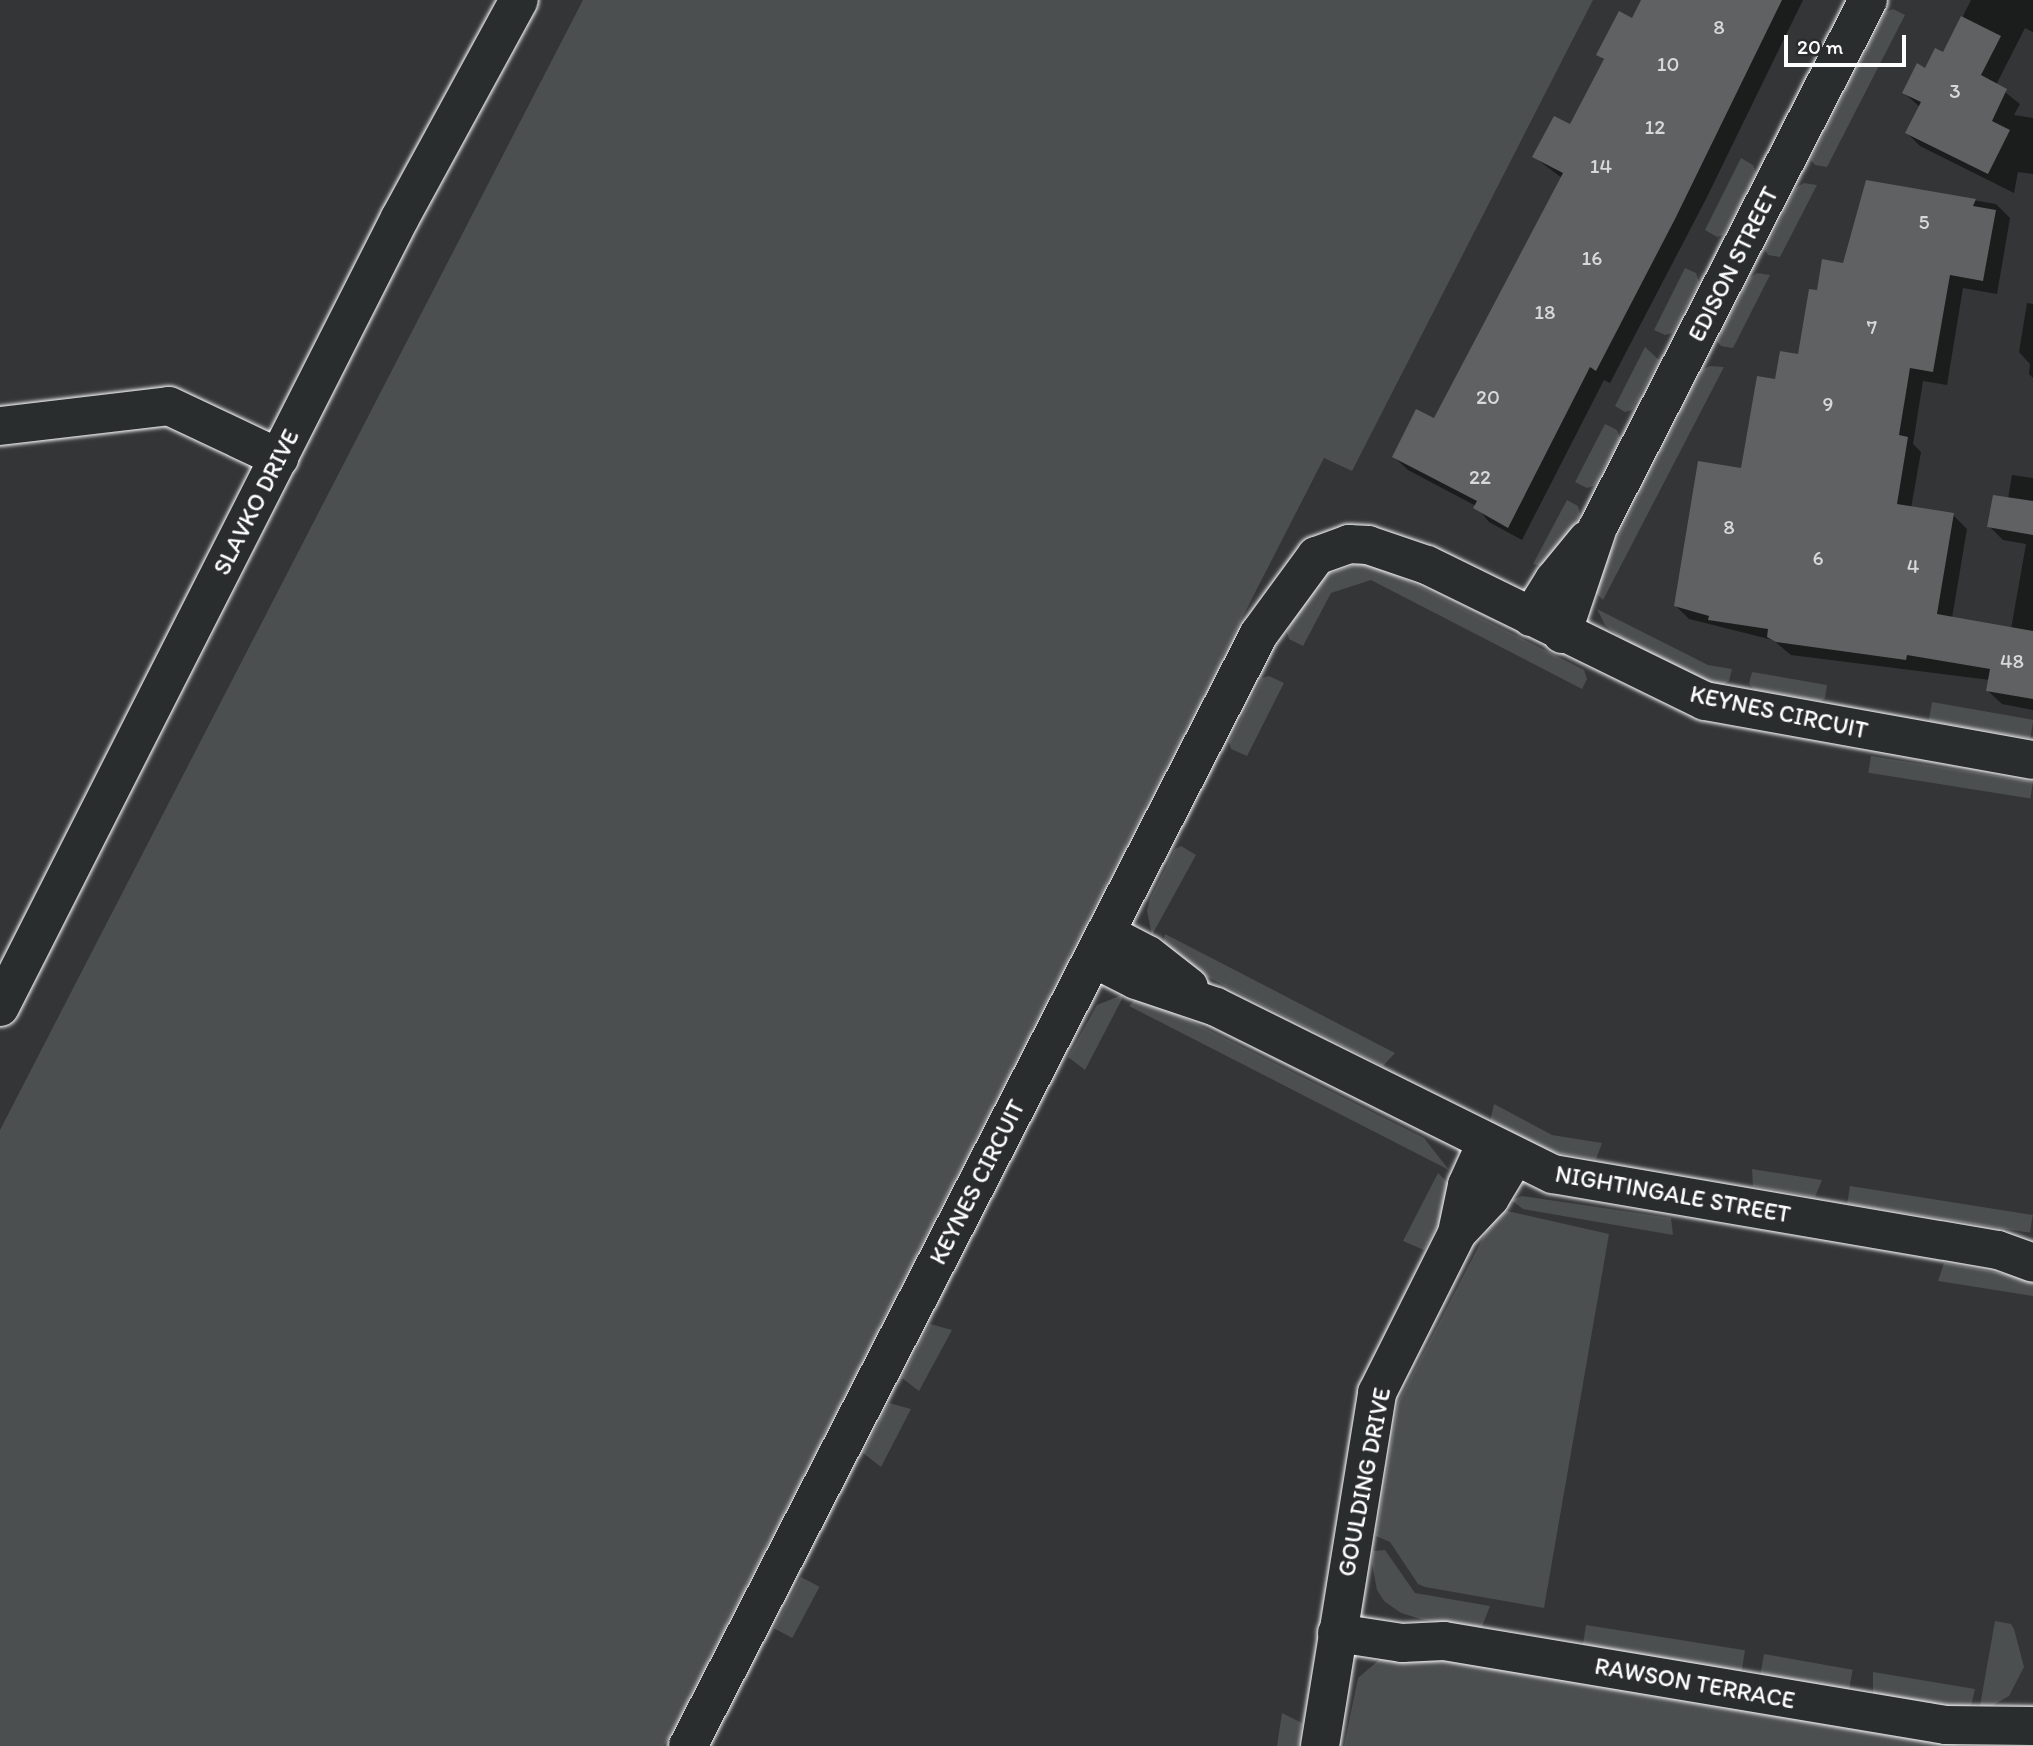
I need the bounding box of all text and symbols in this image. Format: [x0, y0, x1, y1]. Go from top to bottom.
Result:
house number: 8 [1713, 14, 1725, 40]
scale bar [1788, 21, 1910, 65]
text: 20 m [1797, 34, 1843, 59]
house number: 10 [1657, 51, 1679, 77]
house number: 3 [1949, 78, 1961, 104]
house number: 12 [1645, 114, 1665, 140]
house number: 14 [1590, 153, 1612, 179]
street label: EDISON STREET [1682, 182, 1784, 346]
house number: 5 [1918, 209, 1930, 235]
house number: 16 [1582, 245, 1602, 271]
house number: 18 [1534, 299, 1556, 325]
house number: 7 [1867, 314, 1877, 340]
house number: 20 [1476, 384, 1500, 410]
house number: 9 [1823, 391, 1833, 417]
street label: SLAVKO DRIVE [207, 424, 305, 580]
house number: 22 [1469, 464, 1491, 490]
house number: 8 [1723, 514, 1735, 540]
house number: 6 [1812, 545, 1824, 571]
house number: 4 [1907, 553, 1919, 579]
house number: 48 [2000, 648, 2024, 674]
street label: KEYNES CIRCUIT [1686, 679, 1872, 745]
street label: KEYNES CIRCUIT [922, 1094, 1032, 1270]
street label: NIGHTINGALE STREET [1553, 1159, 1793, 1229]
street label: GOULDING DRIVE [1332, 1385, 1396, 1579]
street label: RAWSON TERRACE [1592, 1651, 1798, 1715]

